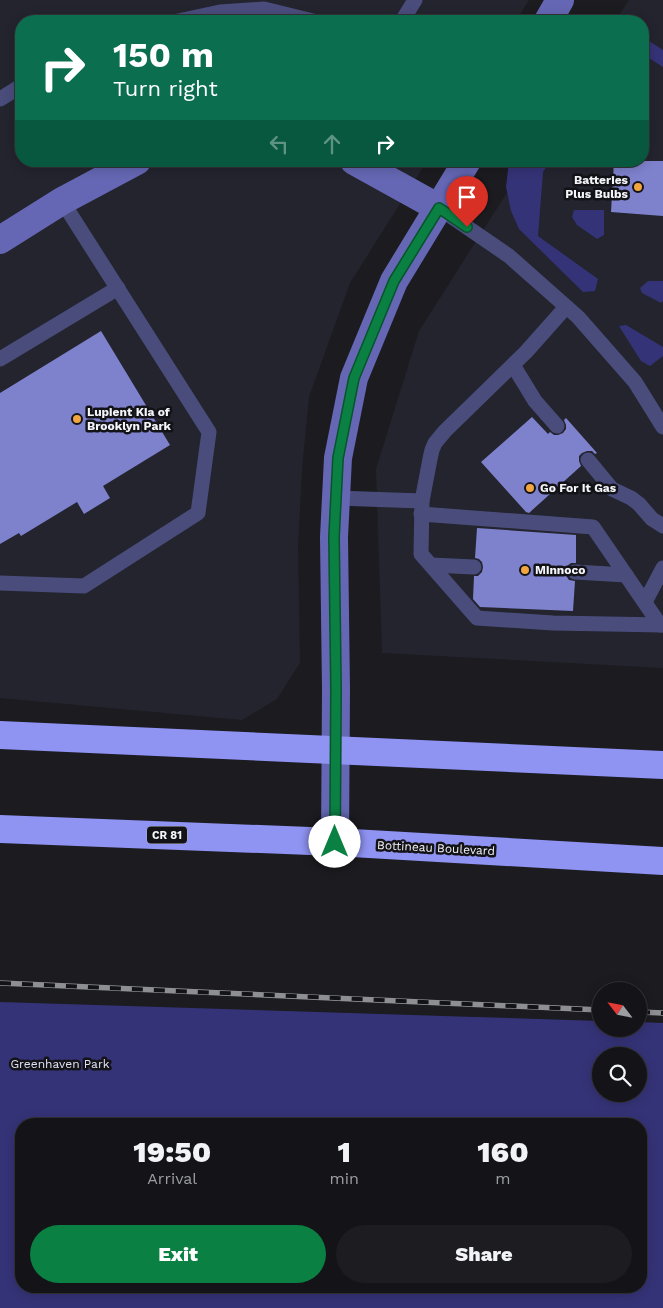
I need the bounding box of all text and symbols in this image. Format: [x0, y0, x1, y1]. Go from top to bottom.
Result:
text: 150 m [113, 34, 214, 76]
icon: right [30, 35, 95, 100]
text: Turn right [113, 76, 218, 101]
icon: left [265, 130, 293, 158]
icon: ahead [318, 130, 346, 158]
icon: right [371, 130, 399, 158]
place label: Batteries Plus Bulbs [565, 173, 629, 201]
pin [446, 176, 488, 227]
marker: Batteries Plus Bulbs [632, 181, 644, 193]
icon: arrive [453, 183, 481, 211]
place label: Lupient Kia of Brooklyn Park [87, 405, 172, 433]
marker: Lupient Kia of Brooklyn Park [71, 413, 83, 425]
place label: Go For It Gas [540, 481, 617, 495]
marker: Go For It Gas [524, 482, 536, 494]
place label: Minnoco [535, 563, 585, 577]
marker: Minnoco [519, 564, 531, 576]
position arrow [308, 815, 360, 867]
road number: CR 81 [147, 826, 187, 844]
street label: Bottineau Boulevard [377, 838, 495, 858]
north arrow [592, 982, 648, 1038]
map controls [592, 982, 647, 1102]
button: search [592, 1047, 647, 1102]
park label: Greenhaven Park [10, 1057, 110, 1071]
text: 19:50 [133, 1134, 211, 1169]
text: 1 [338, 1134, 351, 1169]
text: 160 [477, 1134, 529, 1169]
text: Arrival [147, 1169, 197, 1188]
text: min [330, 1169, 359, 1188]
text: m [495, 1169, 511, 1188]
button: Exit [30, 1225, 326, 1283]
button: Share [336, 1225, 632, 1283]

